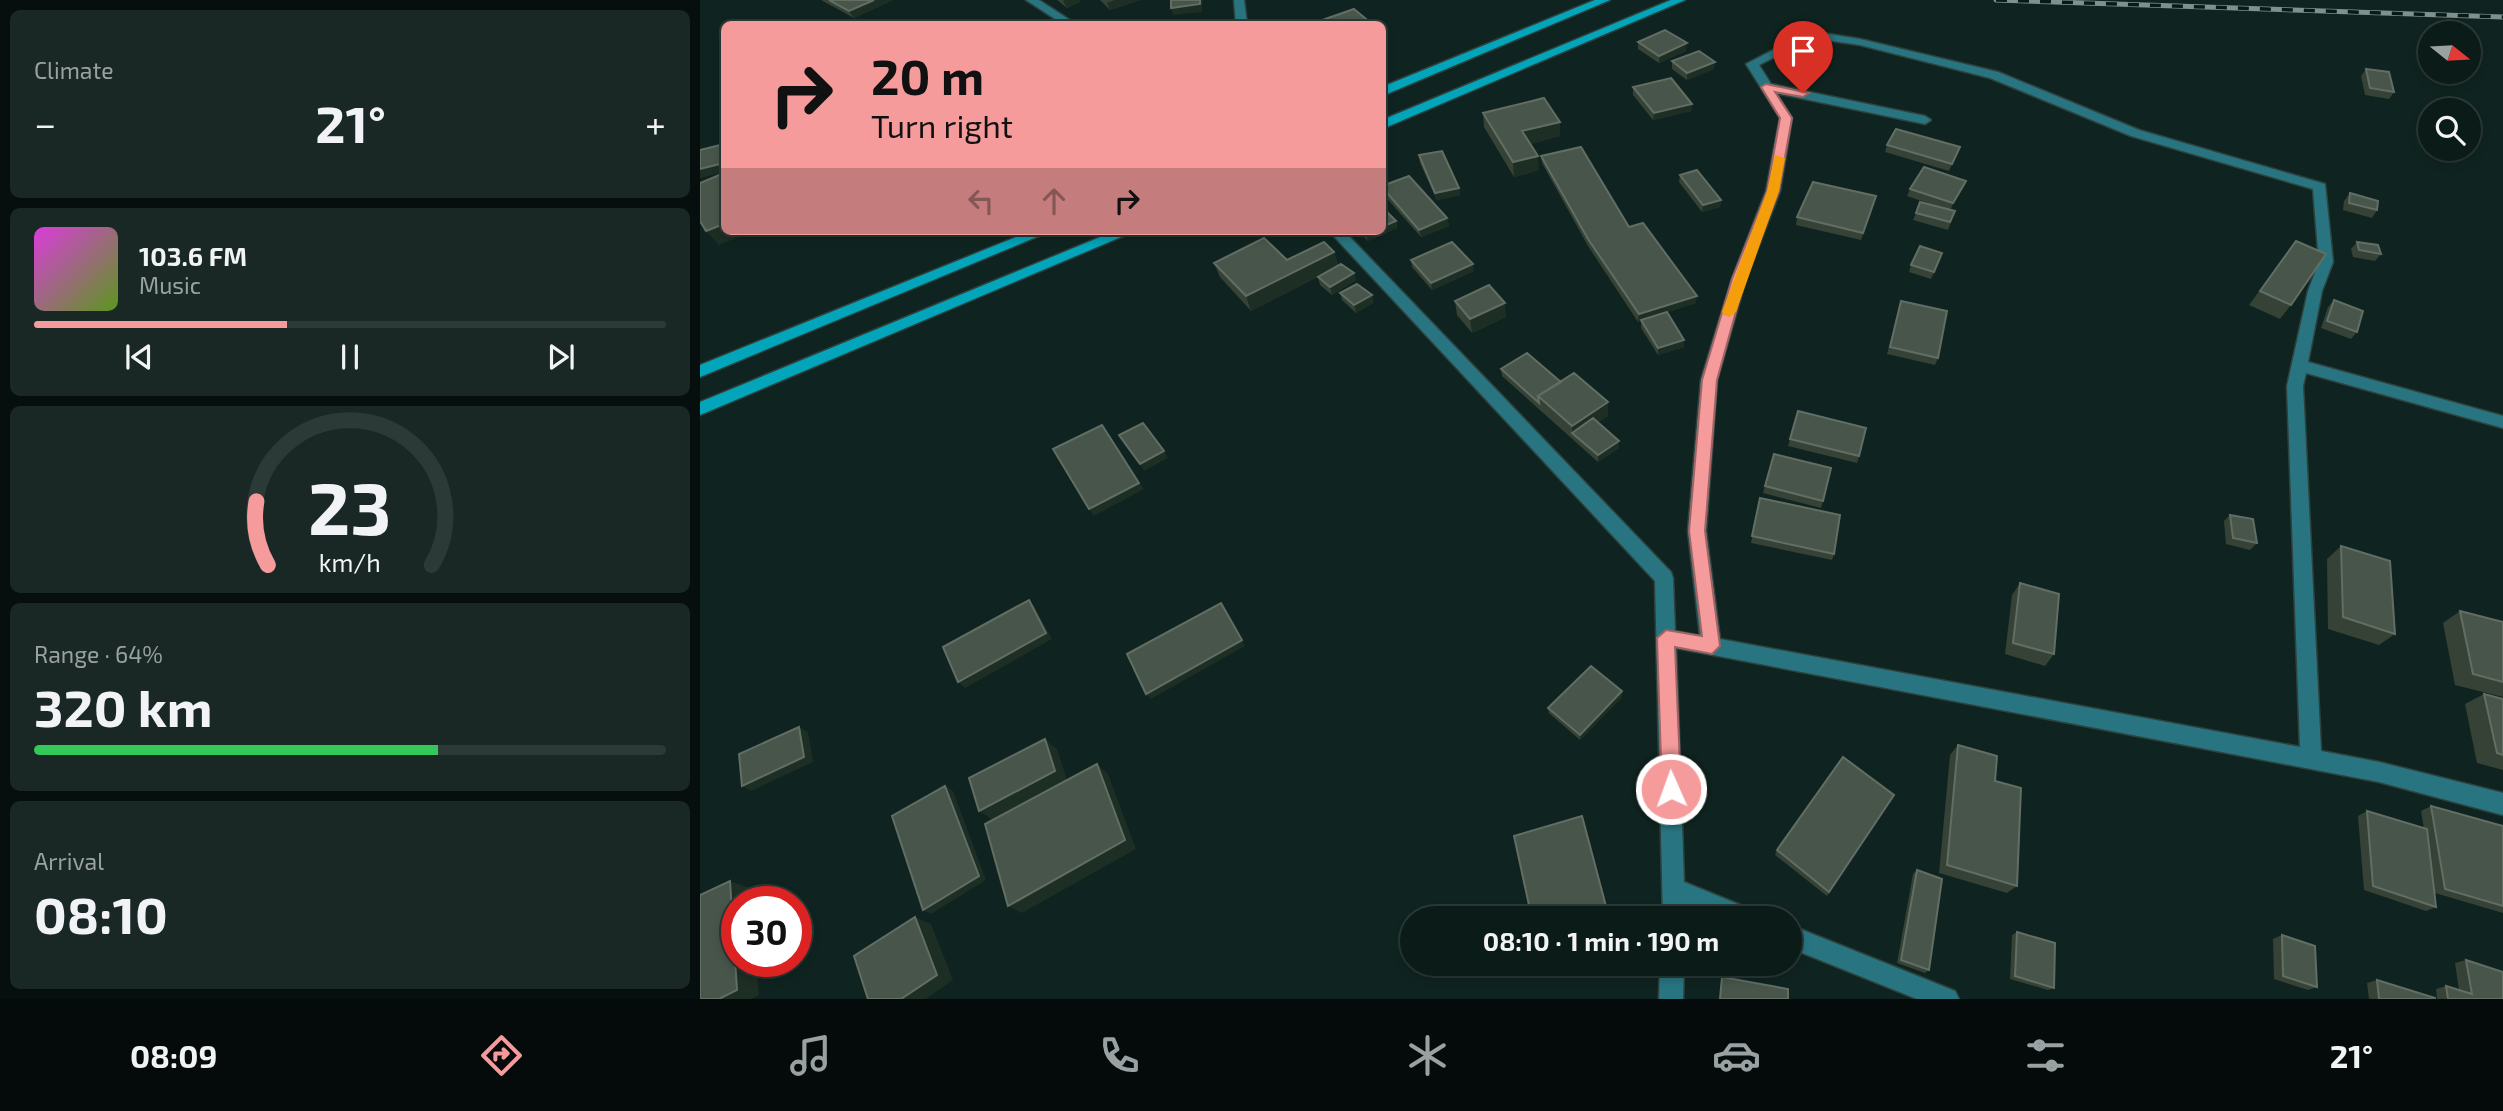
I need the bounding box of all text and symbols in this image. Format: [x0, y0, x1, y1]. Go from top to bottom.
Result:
pin [1773, 21, 1833, 93]
north arrow [2418, 21, 2482, 84]
map controls [2418, 21, 2481, 161]
icon: arrive [1784, 32, 1822, 70]
text: 20 m [871, 46, 984, 105]
icon: right [756, 49, 847, 140]
text: Climate [34, 56, 114, 84]
text: 21° [315, 91, 386, 153]
button: search [2418, 98, 2481, 161]
text: − [34, 100, 56, 146]
text: + [645, 100, 666, 146]
text: Turn right [871, 106, 1013, 144]
icon: left [962, 182, 1000, 220]
icon: ahead [1035, 182, 1073, 220]
icon: right [1108, 182, 1146, 220]
text: 103.6 FM [139, 240, 247, 271]
text: Music [139, 271, 201, 299]
icon: previous [120, 338, 158, 376]
icon: pause [331, 338, 369, 376]
icon: next [542, 338, 580, 376]
text: 23 [308, 463, 392, 551]
text: km/h [319, 547, 381, 577]
text: Range · 64% [34, 640, 163, 668]
text: 320 km [34, 675, 213, 737]
position arrow [1634, 752, 1708, 826]
text: Arrival [34, 847, 104, 875]
text: 08:10 [34, 882, 168, 944]
speed limit sign: 30 [721, 886, 812, 977]
text: 08:10 · 1 min · 190 m [1483, 925, 1719, 956]
icon: directions [477, 1031, 526, 1080]
icon: music [786, 1031, 835, 1080]
icon: phone [1095, 1031, 1144, 1080]
icon: climate [1403, 1031, 1452, 1080]
icon: car [1712, 1031, 1761, 1080]
icon: filters [2021, 1031, 2070, 1080]
text: 08:09 [130, 1036, 217, 1074]
text: 21° [2330, 1036, 2373, 1074]

